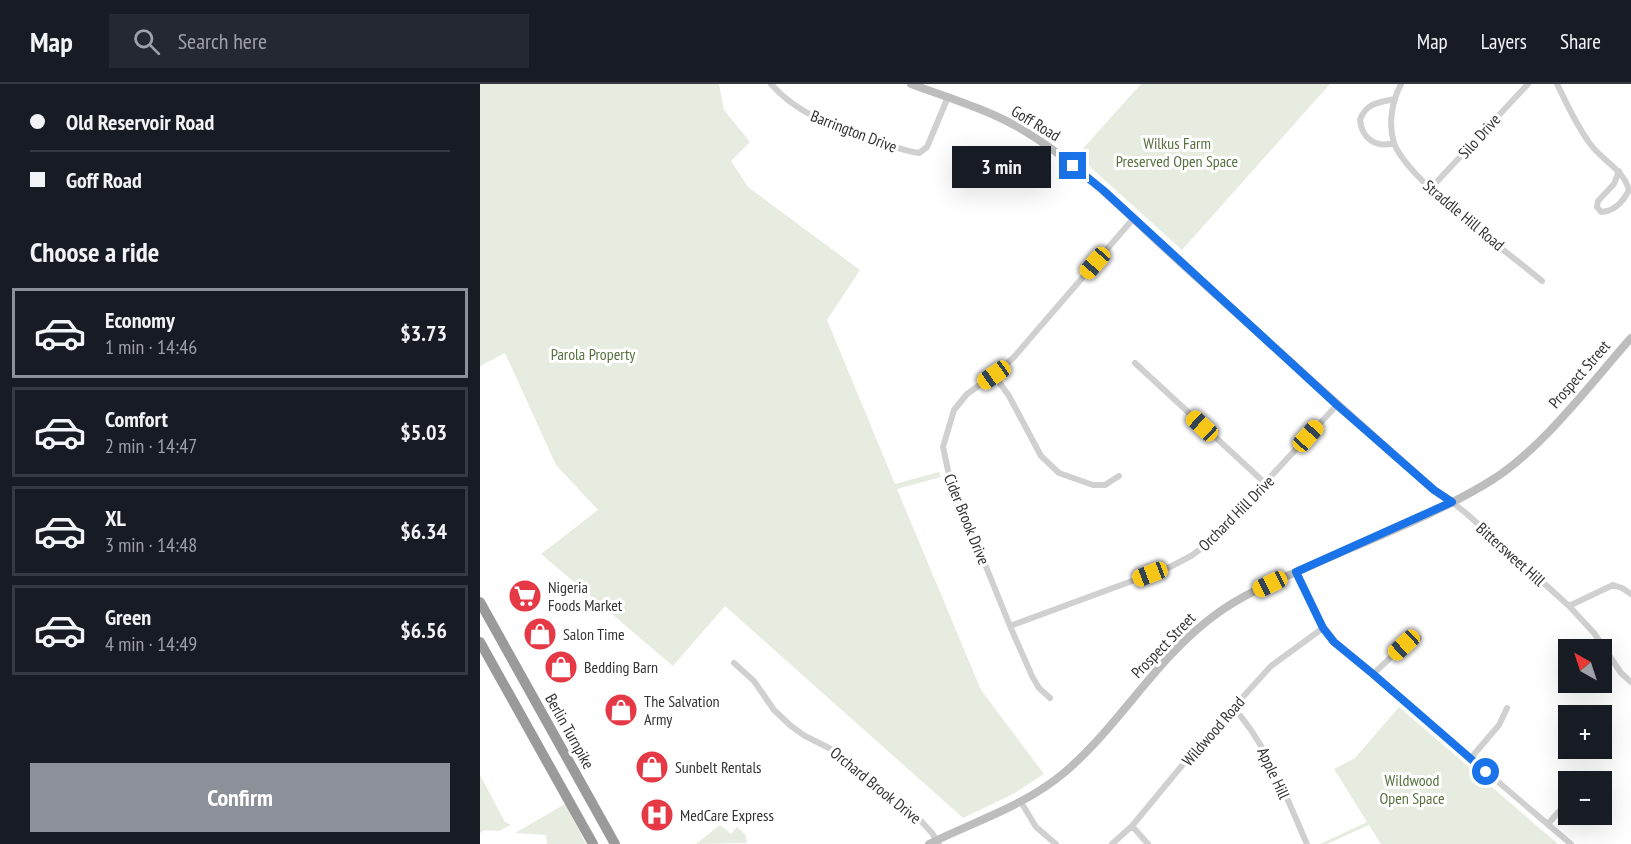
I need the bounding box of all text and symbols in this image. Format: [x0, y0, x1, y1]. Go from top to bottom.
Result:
search box [109, 14, 529, 68]
text: Map [30, 23, 73, 60]
icon: search [130, 25, 163, 58]
text: Search here [178, 27, 267, 55]
text: Map [1417, 28, 1448, 55]
text: Layers [1481, 28, 1527, 55]
text: Share [1560, 28, 1601, 55]
street label: Goff Road [1008, 101, 1064, 145]
street label: Barrington Drive [808, 105, 900, 157]
text: Old Reservoir Road [66, 108, 214, 136]
street label: Silo Drive [1454, 109, 1504, 163]
park label: Wilkus Farm Preserved Open Space [1116, 133, 1238, 171]
callout: 3 min [953, 145, 1052, 187]
route end [1059, 152, 1086, 179]
text: 3 min [981, 154, 1022, 180]
text: Goff Road [66, 166, 142, 194]
street label: Straddle Hill Road [1419, 175, 1509, 255]
text: Choose a ride [30, 235, 159, 269]
car [1076, 244, 1114, 282]
icon: car [33, 306, 87, 360]
text: Economy [105, 306, 175, 334]
text: $3.73 [400, 319, 447, 347]
text: 1 min · 14:46 [105, 334, 197, 360]
street label: Prospect Street [1544, 335, 1614, 412]
park label: Parola Property [551, 344, 635, 364]
car [974, 357, 1014, 393]
icon: car [33, 405, 87, 459]
text: Comfort [105, 405, 168, 433]
car [1183, 407, 1221, 445]
car [1289, 417, 1327, 455]
text: $5.03 [400, 418, 447, 446]
text: 2 min · 14:47 [105, 433, 197, 459]
street label: Cider Brook Drive [940, 471, 994, 567]
street label: Orchard Hill Drive [1194, 471, 1278, 555]
icon: car [33, 504, 87, 558]
text: XL [105, 504, 126, 532]
text: $6.34 [400, 517, 447, 545]
street label: Bittersweet Hill [1472, 518, 1550, 590]
text: 3 min · 14:48 [105, 532, 197, 558]
car [1130, 559, 1170, 589]
car [1250, 568, 1290, 600]
place label: Nigeria Foods Market [548, 577, 623, 615]
supermarket icon: Nigeria Foods Market [507, 578, 543, 614]
icon: car [33, 603, 87, 657]
text: Green [105, 603, 151, 631]
street label: Prospect Street [1127, 608, 1200, 682]
text: $6.56 [400, 616, 447, 644]
shop icon: Salon Time [522, 616, 558, 652]
place label: Salon Time [563, 624, 625, 644]
car [1385, 626, 1423, 664]
text: 4 min · 14:49 [105, 631, 197, 657]
north arrow [1558, 639, 1612, 693]
map controls [1558, 639, 1612, 825]
shop icon: Bedding Barn [543, 649, 579, 685]
place label: Bedding Barn [584, 657, 658, 677]
street label: Berlin Turnpike [541, 690, 599, 772]
place label: The Salvation Army [644, 691, 720, 729]
shop icon: The Salvation Army [603, 692, 639, 728]
street label: Wildwood Road [1177, 692, 1249, 770]
button: + [1558, 705, 1612, 759]
street label: Orchard Brook Drive [827, 742, 925, 828]
street label: Apple Hill [1253, 744, 1295, 802]
shop icon: Sunbelt Rentals [634, 749, 670, 785]
place label: Sunbelt Rentals [675, 757, 762, 777]
route start [1472, 758, 1499, 785]
button: Confirm [30, 763, 450, 832]
park label: Wildwood Open Space [1379, 770, 1445, 808]
button: − [1558, 771, 1612, 825]
hospital icon: MedCare Express [639, 797, 675, 833]
place label: MedCare Express [680, 805, 774, 825]

